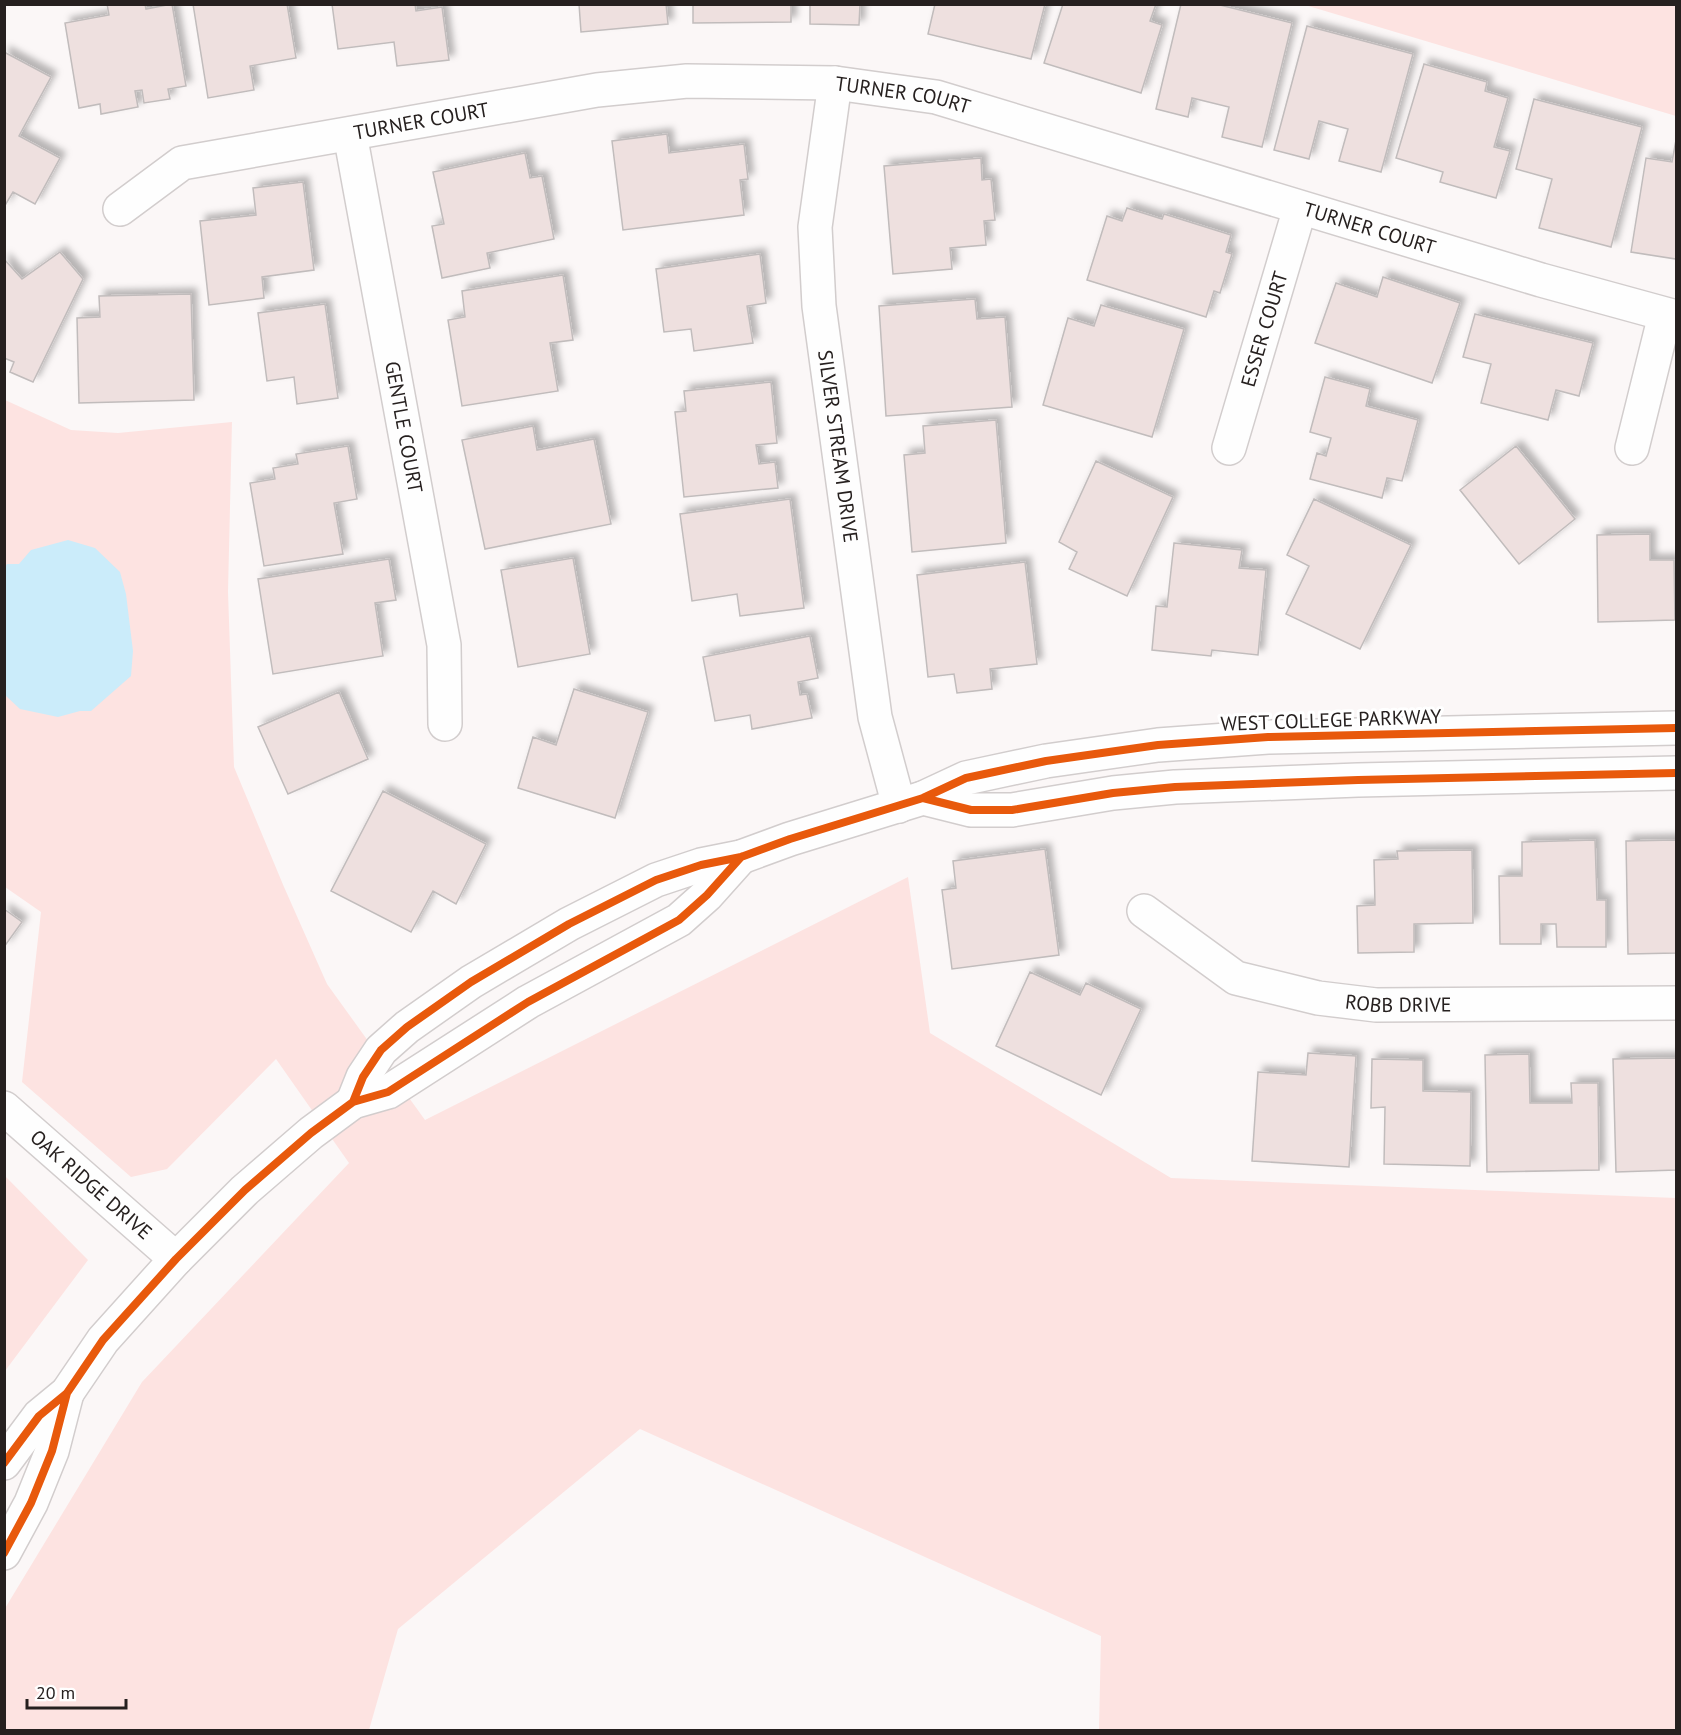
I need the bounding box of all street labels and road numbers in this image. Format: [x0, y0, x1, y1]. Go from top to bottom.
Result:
street label: TURNER COURT [834, 70, 974, 120]
street label: TURNER COURT [351, 96, 491, 146]
street label: TURNER COURT [1300, 196, 1439, 260]
street label: ESSER COURT [1235, 268, 1294, 390]
street label: SILVER STREAM DRIVE [812, 348, 864, 544]
street label: GENTLE COURT [379, 359, 429, 495]
street label: WEST COLLEGE PARKWAY [1220, 703, 1443, 737]
street label: ROBB DRIVE [1344, 988, 1452, 1019]
street label: OAK RIDGE DRIVE [25, 1124, 158, 1245]

